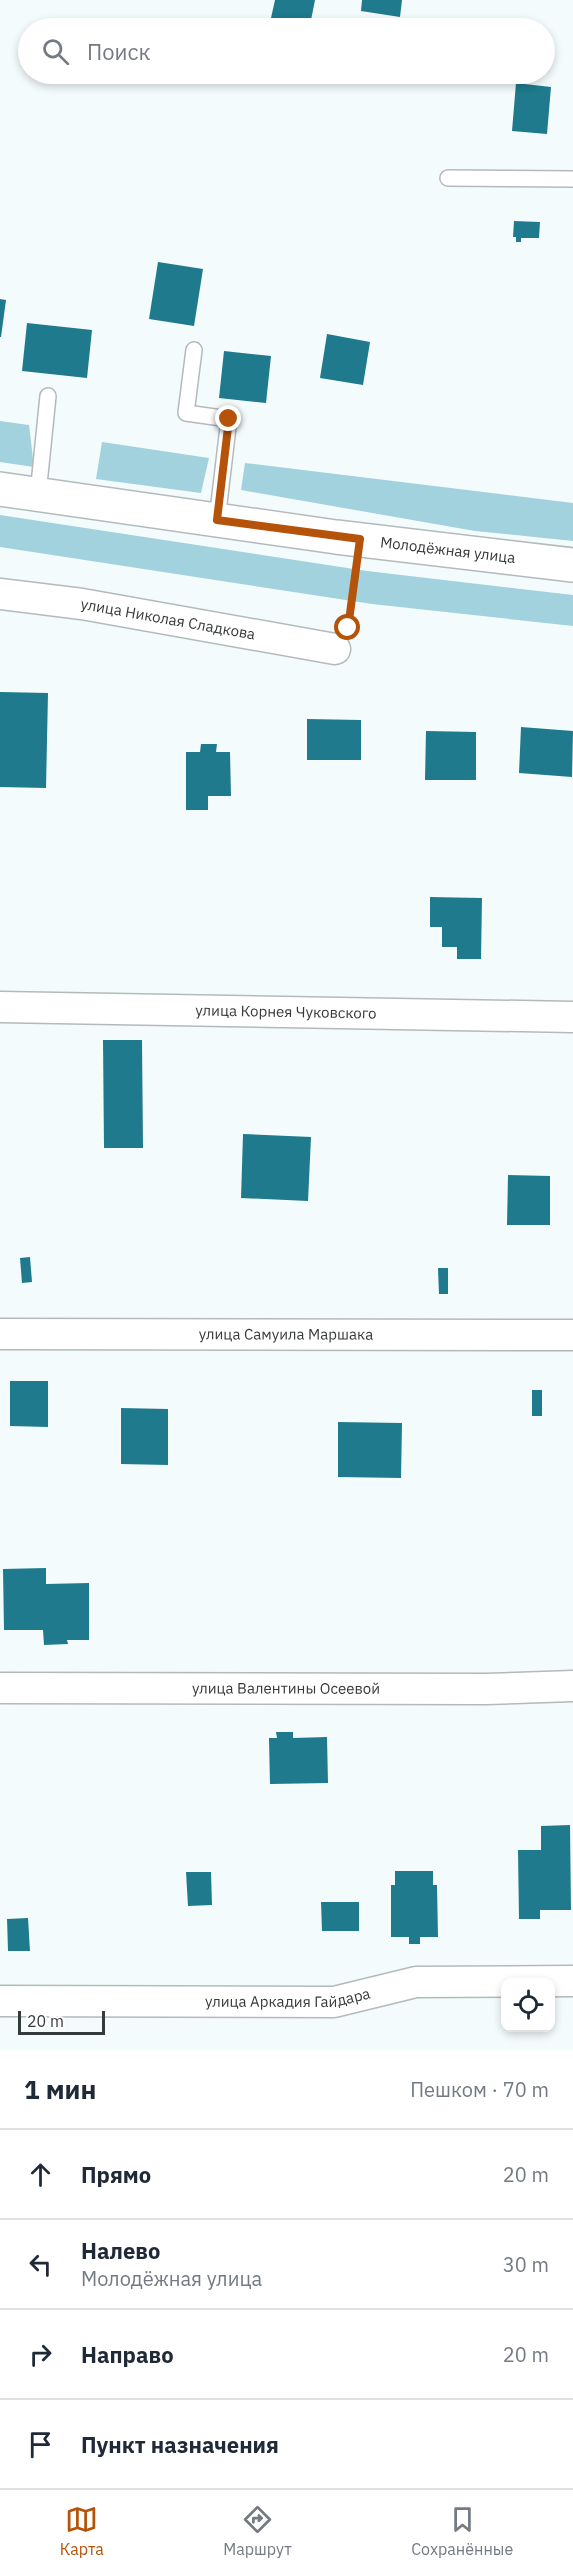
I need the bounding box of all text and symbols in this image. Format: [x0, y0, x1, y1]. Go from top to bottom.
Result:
search box [18, 18, 555, 84]
icon: search [39, 35, 72, 68]
text: Поиск [87, 37, 151, 66]
route end [215, 405, 241, 431]
street label: Молодёжная улица [379, 532, 516, 567]
street label: улица Николая Сладкова [79, 594, 257, 644]
route start [334, 614, 360, 640]
street label: улица Корнея Чуковского [195, 1000, 377, 1023]
street label: улица Самуила Маршака [199, 1324, 373, 1344]
street label: улица Валентины Осеевой [192, 1678, 380, 1698]
map controls [501, 1978, 555, 2032]
button: locate [501, 1978, 555, 2032]
street label: улица Аркадия Гайдара [205, 1984, 372, 2011]
scale bar [18, 2008, 105, 2036]
text: 20 m [27, 2011, 64, 2031]
text: 1 мин [24, 2072, 96, 2106]
text: Пешком · 70 m [410, 2076, 549, 2103]
icon: ahead [24, 2158, 57, 2191]
text: Прямо [81, 2160, 151, 2189]
text: 20 m [503, 2161, 549, 2188]
text: Налево [81, 2236, 160, 2265]
icon: left [24, 2248, 57, 2281]
text: 30 m [503, 2251, 549, 2278]
text: Молодёжная улица [81, 2265, 262, 2292]
icon: right [24, 2338, 57, 2371]
text: Направо [81, 2340, 174, 2369]
text: 20 m [503, 2341, 549, 2368]
icon: arrive [24, 2428, 57, 2461]
text: Пункт назначения [81, 2430, 279, 2459]
tab: Карта [60, 2503, 104, 2559]
tab: Маршрут [223, 2503, 292, 2559]
tab: Сохранённые [411, 2503, 513, 2559]

